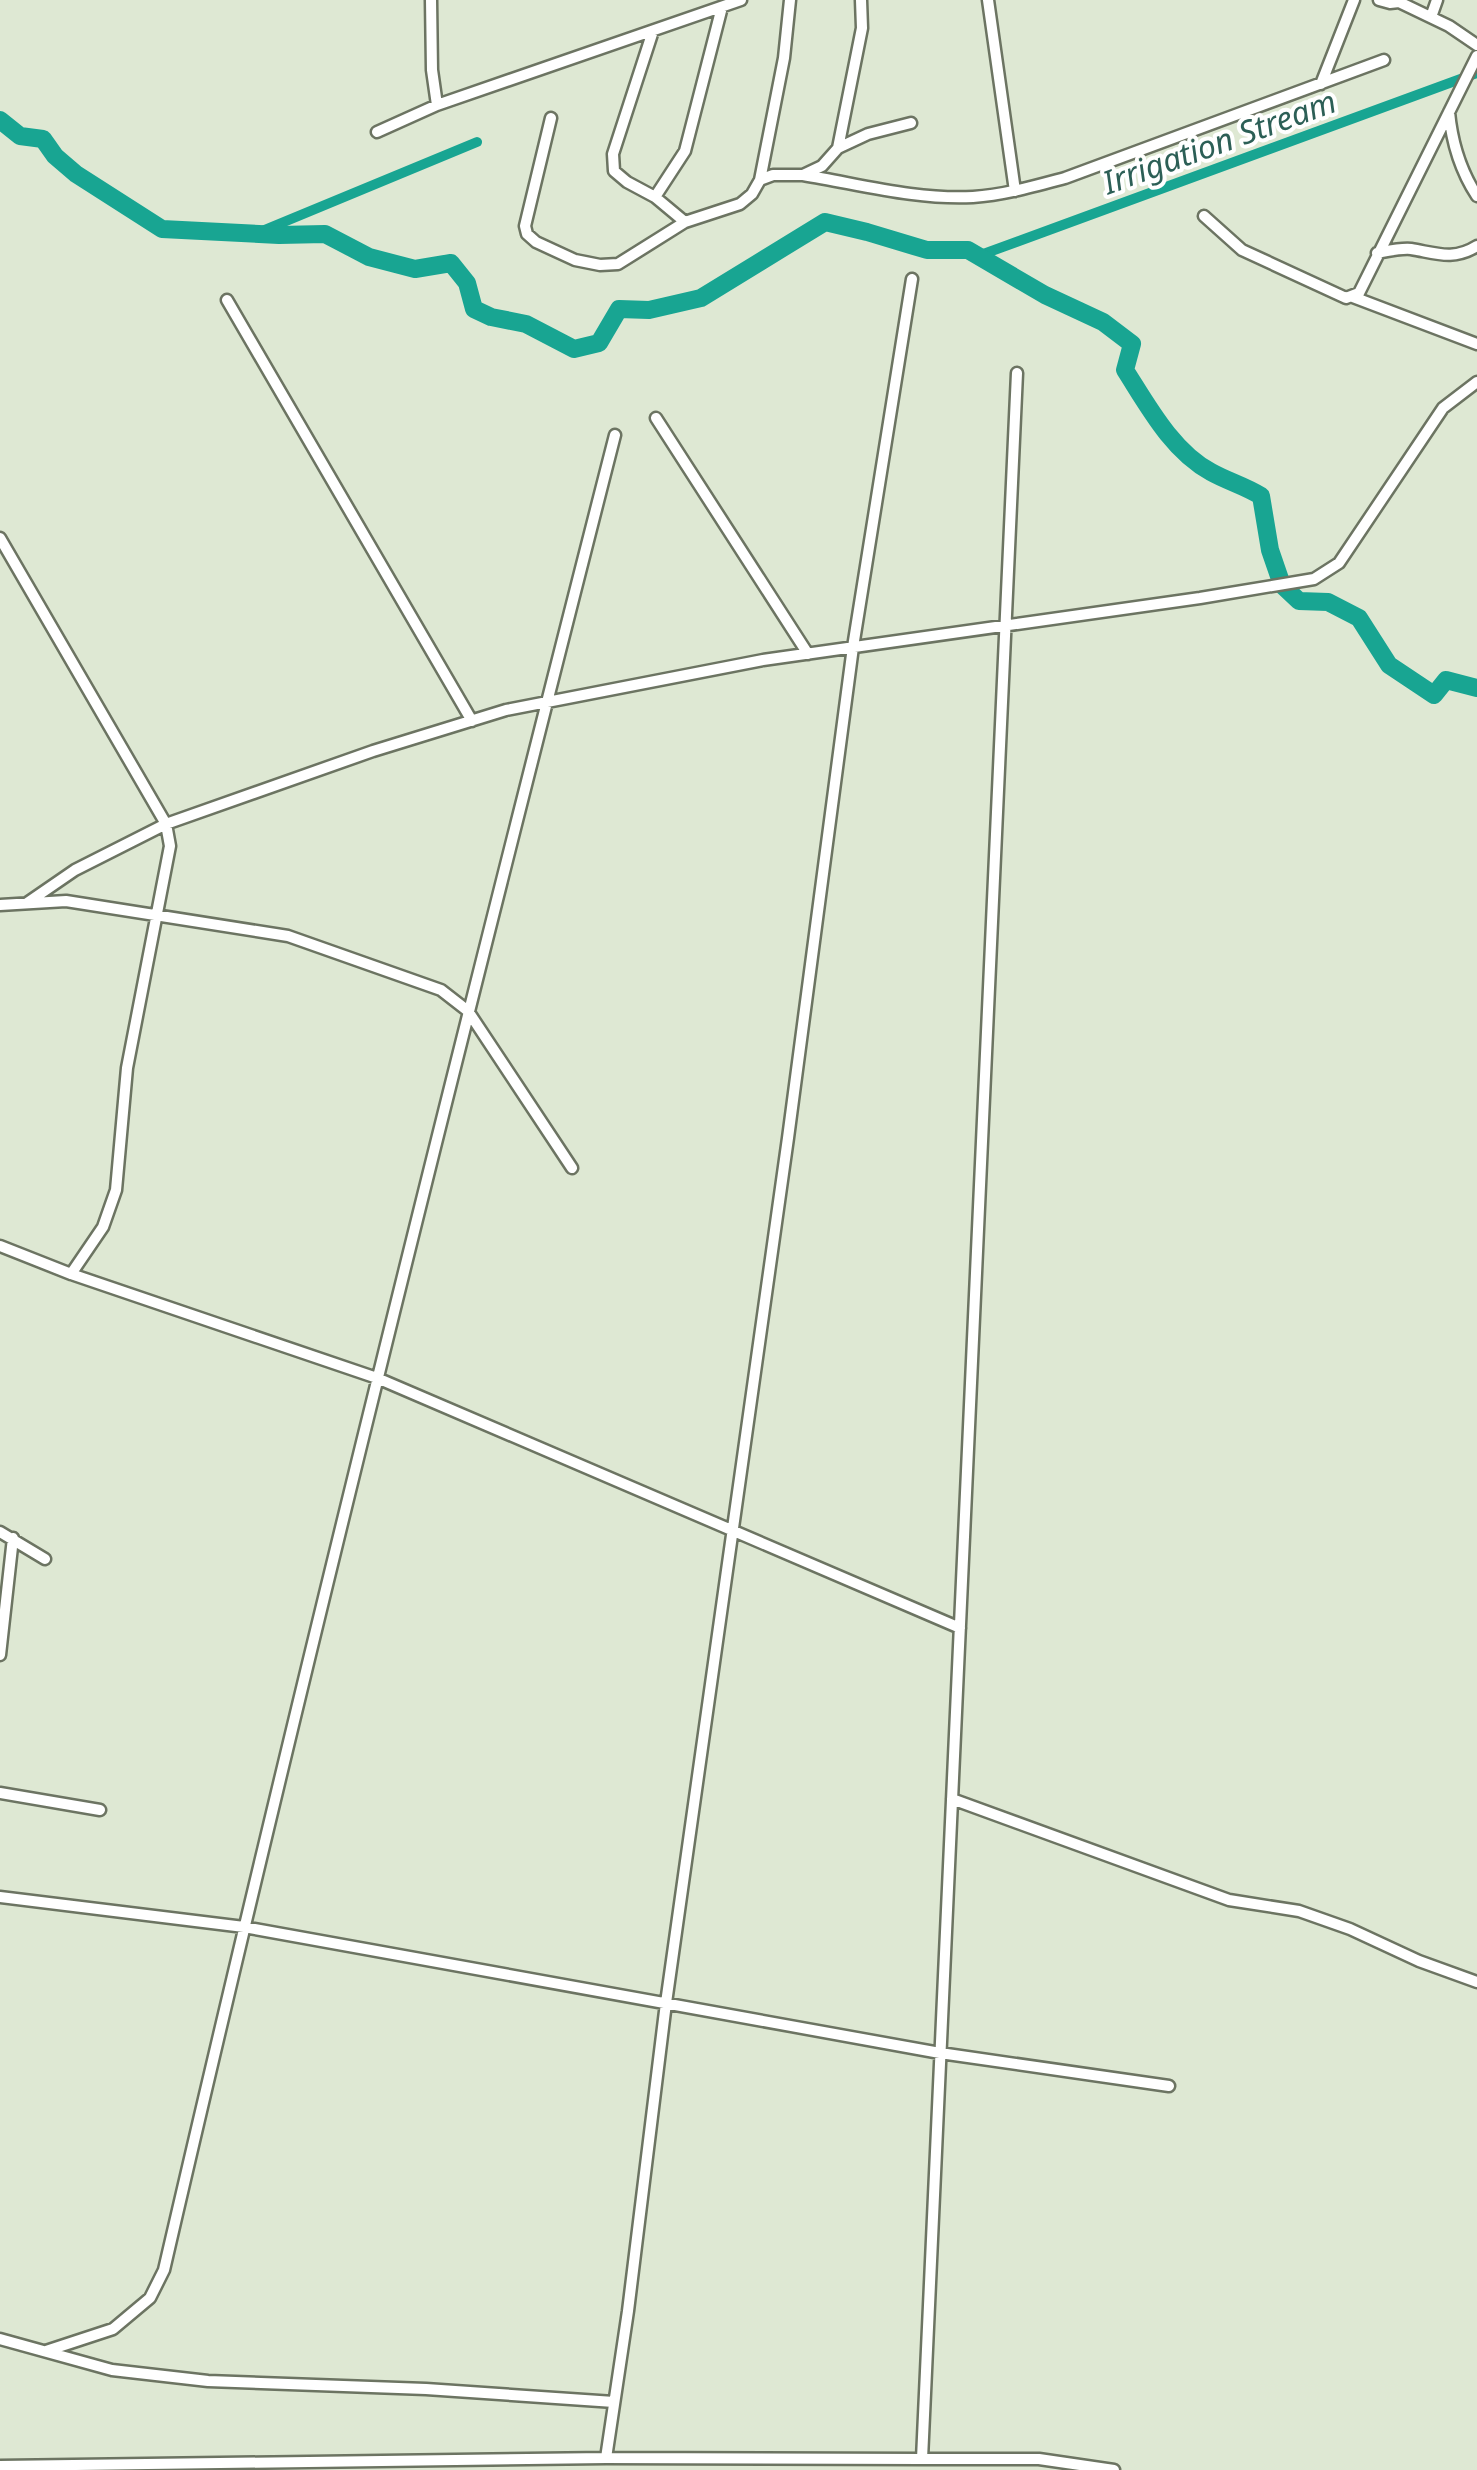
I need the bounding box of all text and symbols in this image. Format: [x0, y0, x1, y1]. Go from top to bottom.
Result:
water label: Irrigation Stream [1095, 79, 1342, 204]

